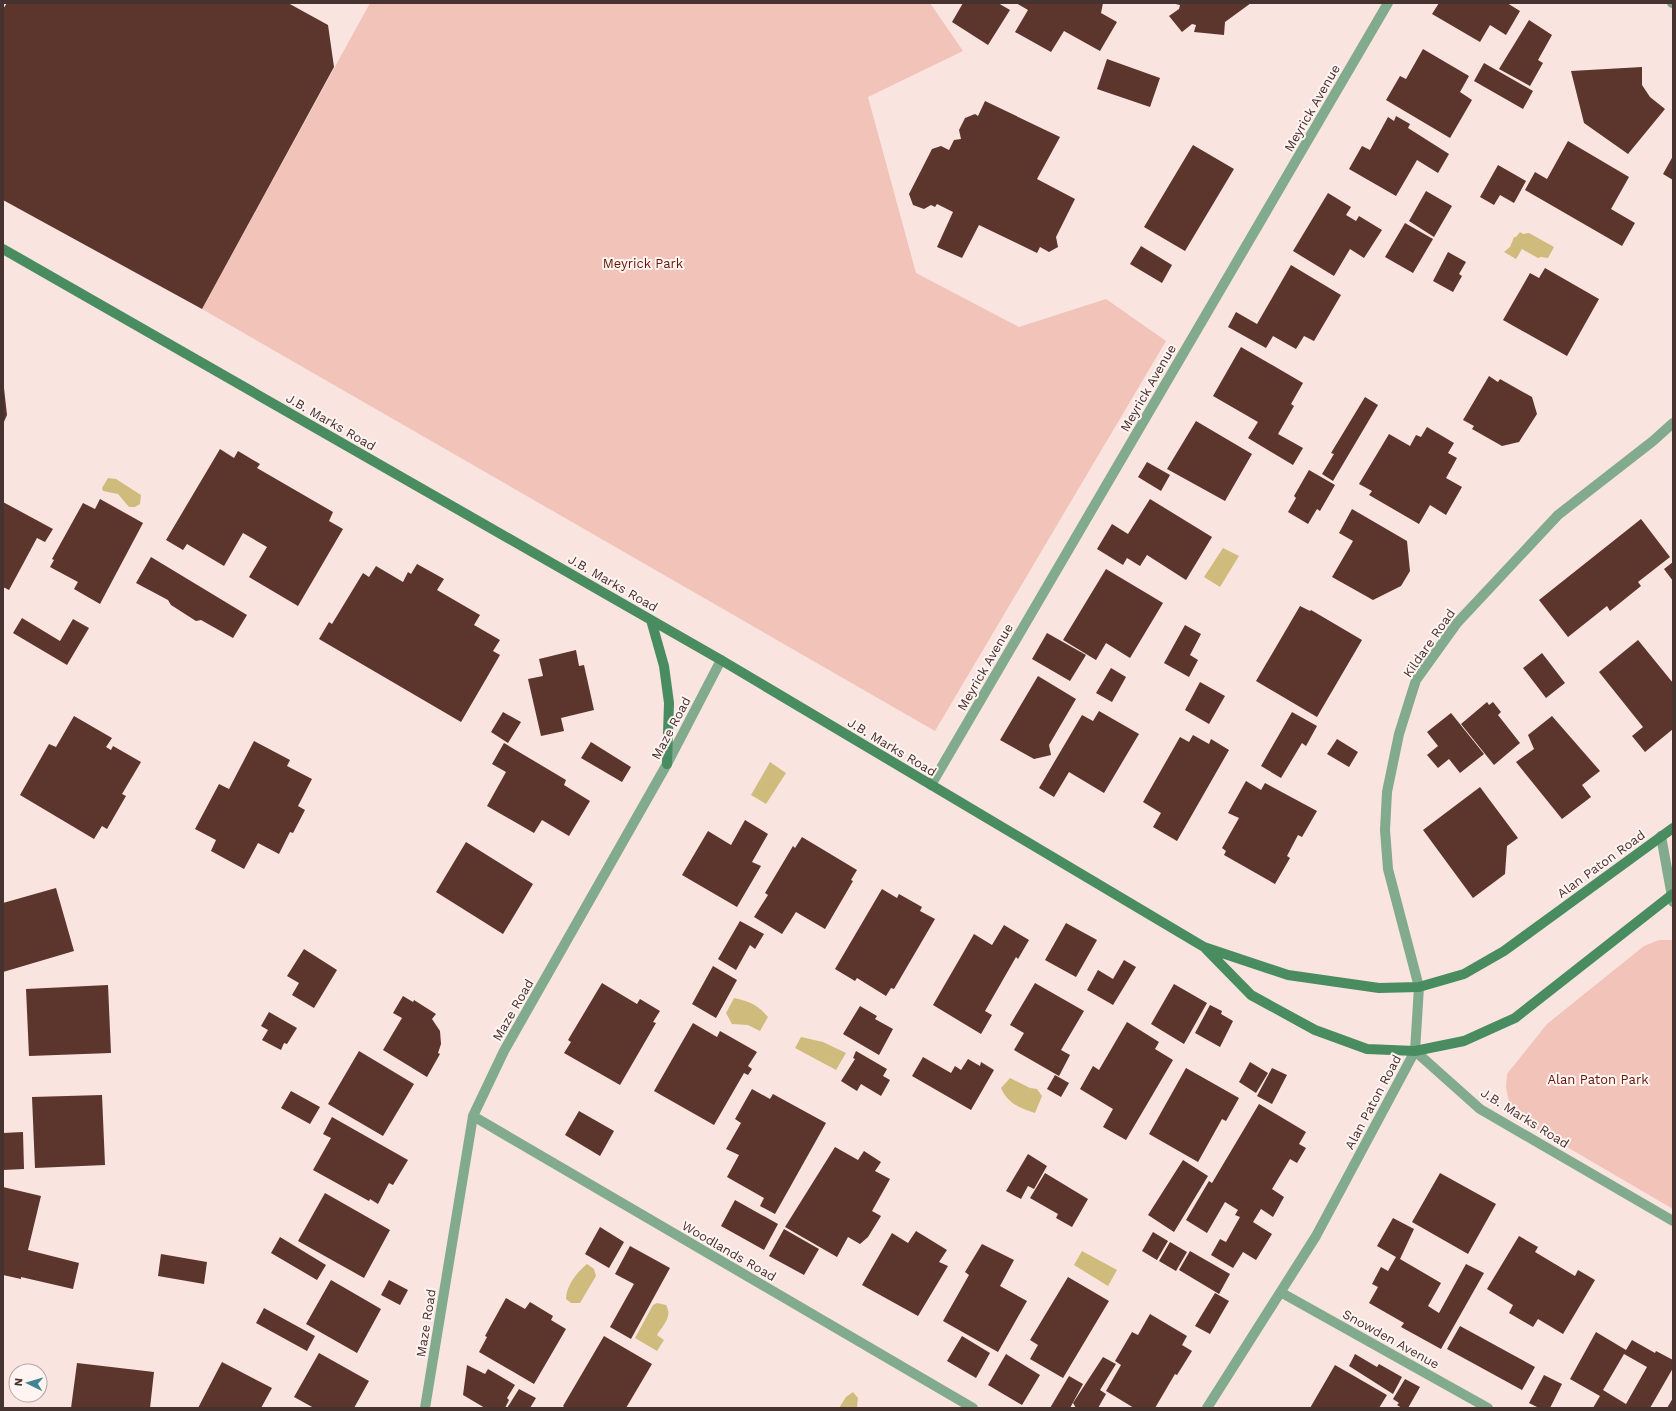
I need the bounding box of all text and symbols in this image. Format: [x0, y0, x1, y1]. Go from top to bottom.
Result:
street label: Meyrick Avenue [1281, 62, 1343, 154]
park label: Meyrick Park [603, 256, 684, 271]
street label: Meyrick Avenue [1117, 342, 1179, 434]
street label: J.B. Marks Road [284, 390, 378, 454]
street label: J.B. Marks Road [566, 551, 660, 615]
street label: Kildare Road [1400, 606, 1458, 680]
street label: Meyrick Avenue [954, 621, 1016, 713]
street label: Maze Road [648, 694, 694, 762]
street label: J.B. Marks Road [845, 715, 939, 779]
street label: Alan Paton Road [1554, 827, 1648, 901]
street label: Maze Road [489, 976, 537, 1044]
street label: Alan Paton Road [1342, 1052, 1404, 1152]
park label: Alan Paton Park [1547, 1072, 1649, 1087]
street label: J.B. Marks Road [1478, 1085, 1572, 1151]
street label: Woodlands Road [679, 1218, 779, 1284]
street label: Maze Road [413, 1288, 439, 1358]
street label: Snowden Avenue [1340, 1306, 1442, 1372]
north arrow [8, 1363, 48, 1403]
text: N [12, 1378, 25, 1387]

